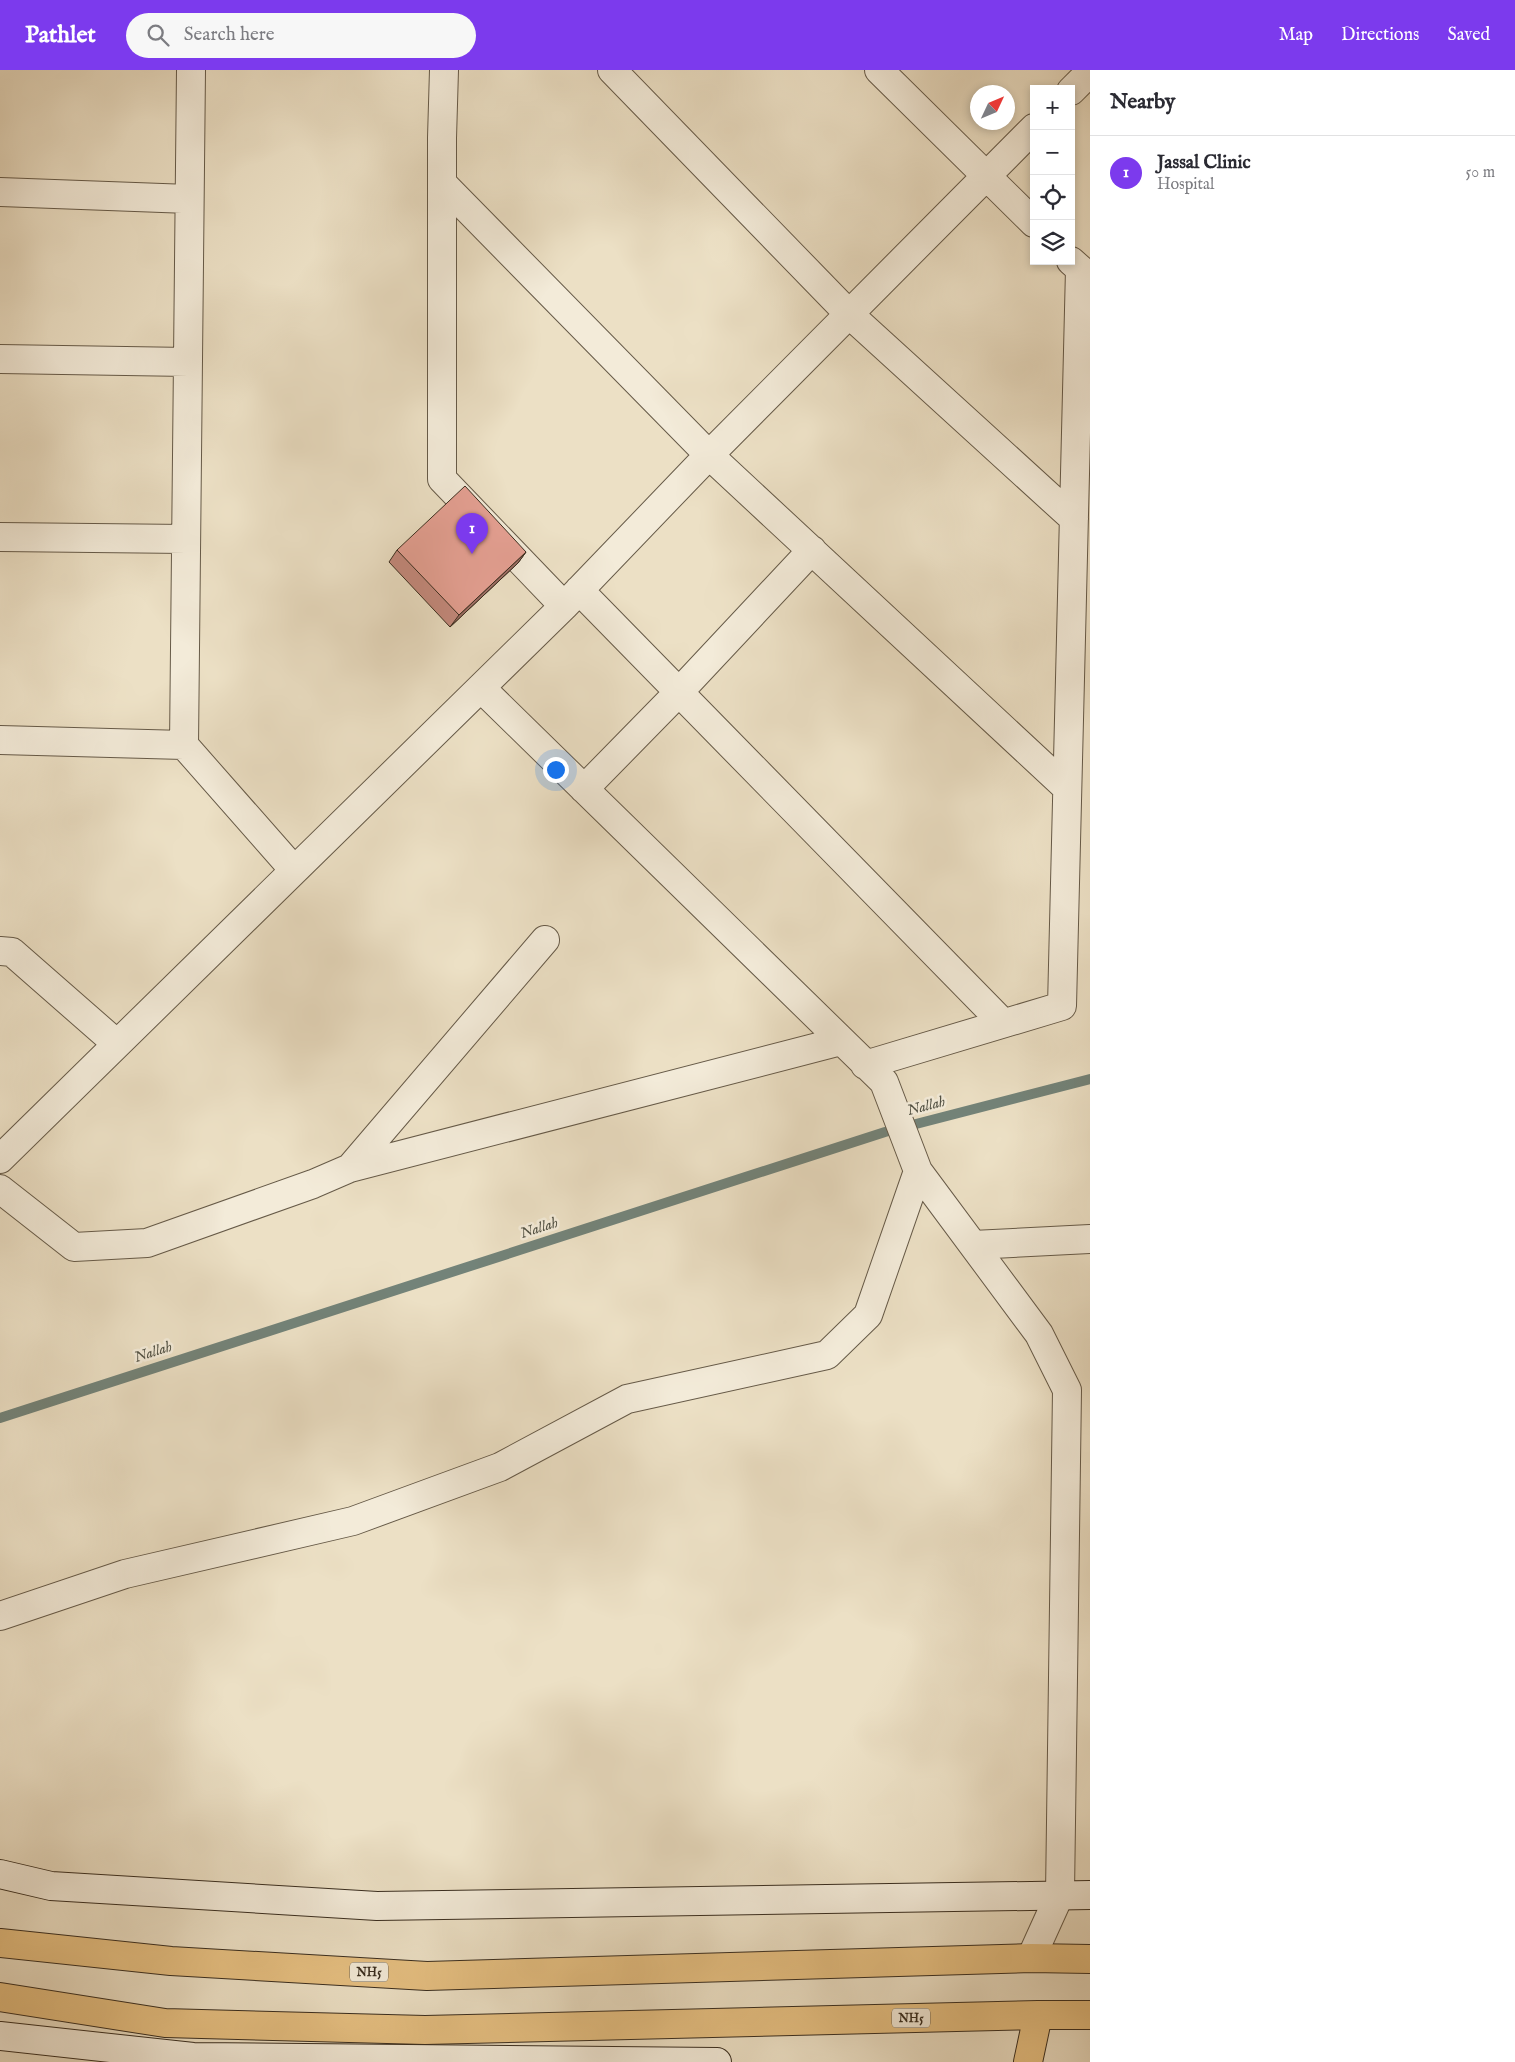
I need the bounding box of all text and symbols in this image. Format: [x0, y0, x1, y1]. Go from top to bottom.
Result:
search box [126, 13, 476, 58]
text: Pathlet [25, 20, 96, 51]
icon: search [144, 21, 172, 49]
text: Search here [184, 23, 274, 47]
text: Map [1279, 24, 1313, 47]
text: Directions [1341, 24, 1419, 47]
text: Saved [1447, 24, 1490, 47]
north arrow [970, 85, 1015, 130]
map controls [1030, 85, 1075, 265]
button: + [1030, 85, 1075, 130]
text: Nearby [1110, 89, 1175, 116]
button: − [1030, 130, 1075, 175]
text: Jassal Clinic [1157, 151, 1251, 175]
text: 1 [1123, 163, 1129, 183]
text: 50 m [1466, 163, 1495, 183]
button: locate [1030, 175, 1075, 220]
text: Hospital [1157, 175, 1214, 195]
button: layers [1030, 220, 1075, 265]
pin: 1 [456, 513, 488, 554]
your location [543, 757, 569, 783]
water label: Nallah [905, 1092, 948, 1120]
water label: Nallah [518, 1213, 561, 1243]
water label: Nallah [132, 1337, 175, 1367]
road number: NH5 [350, 1962, 388, 1981]
road number: NH5 [892, 2009, 930, 2028]

